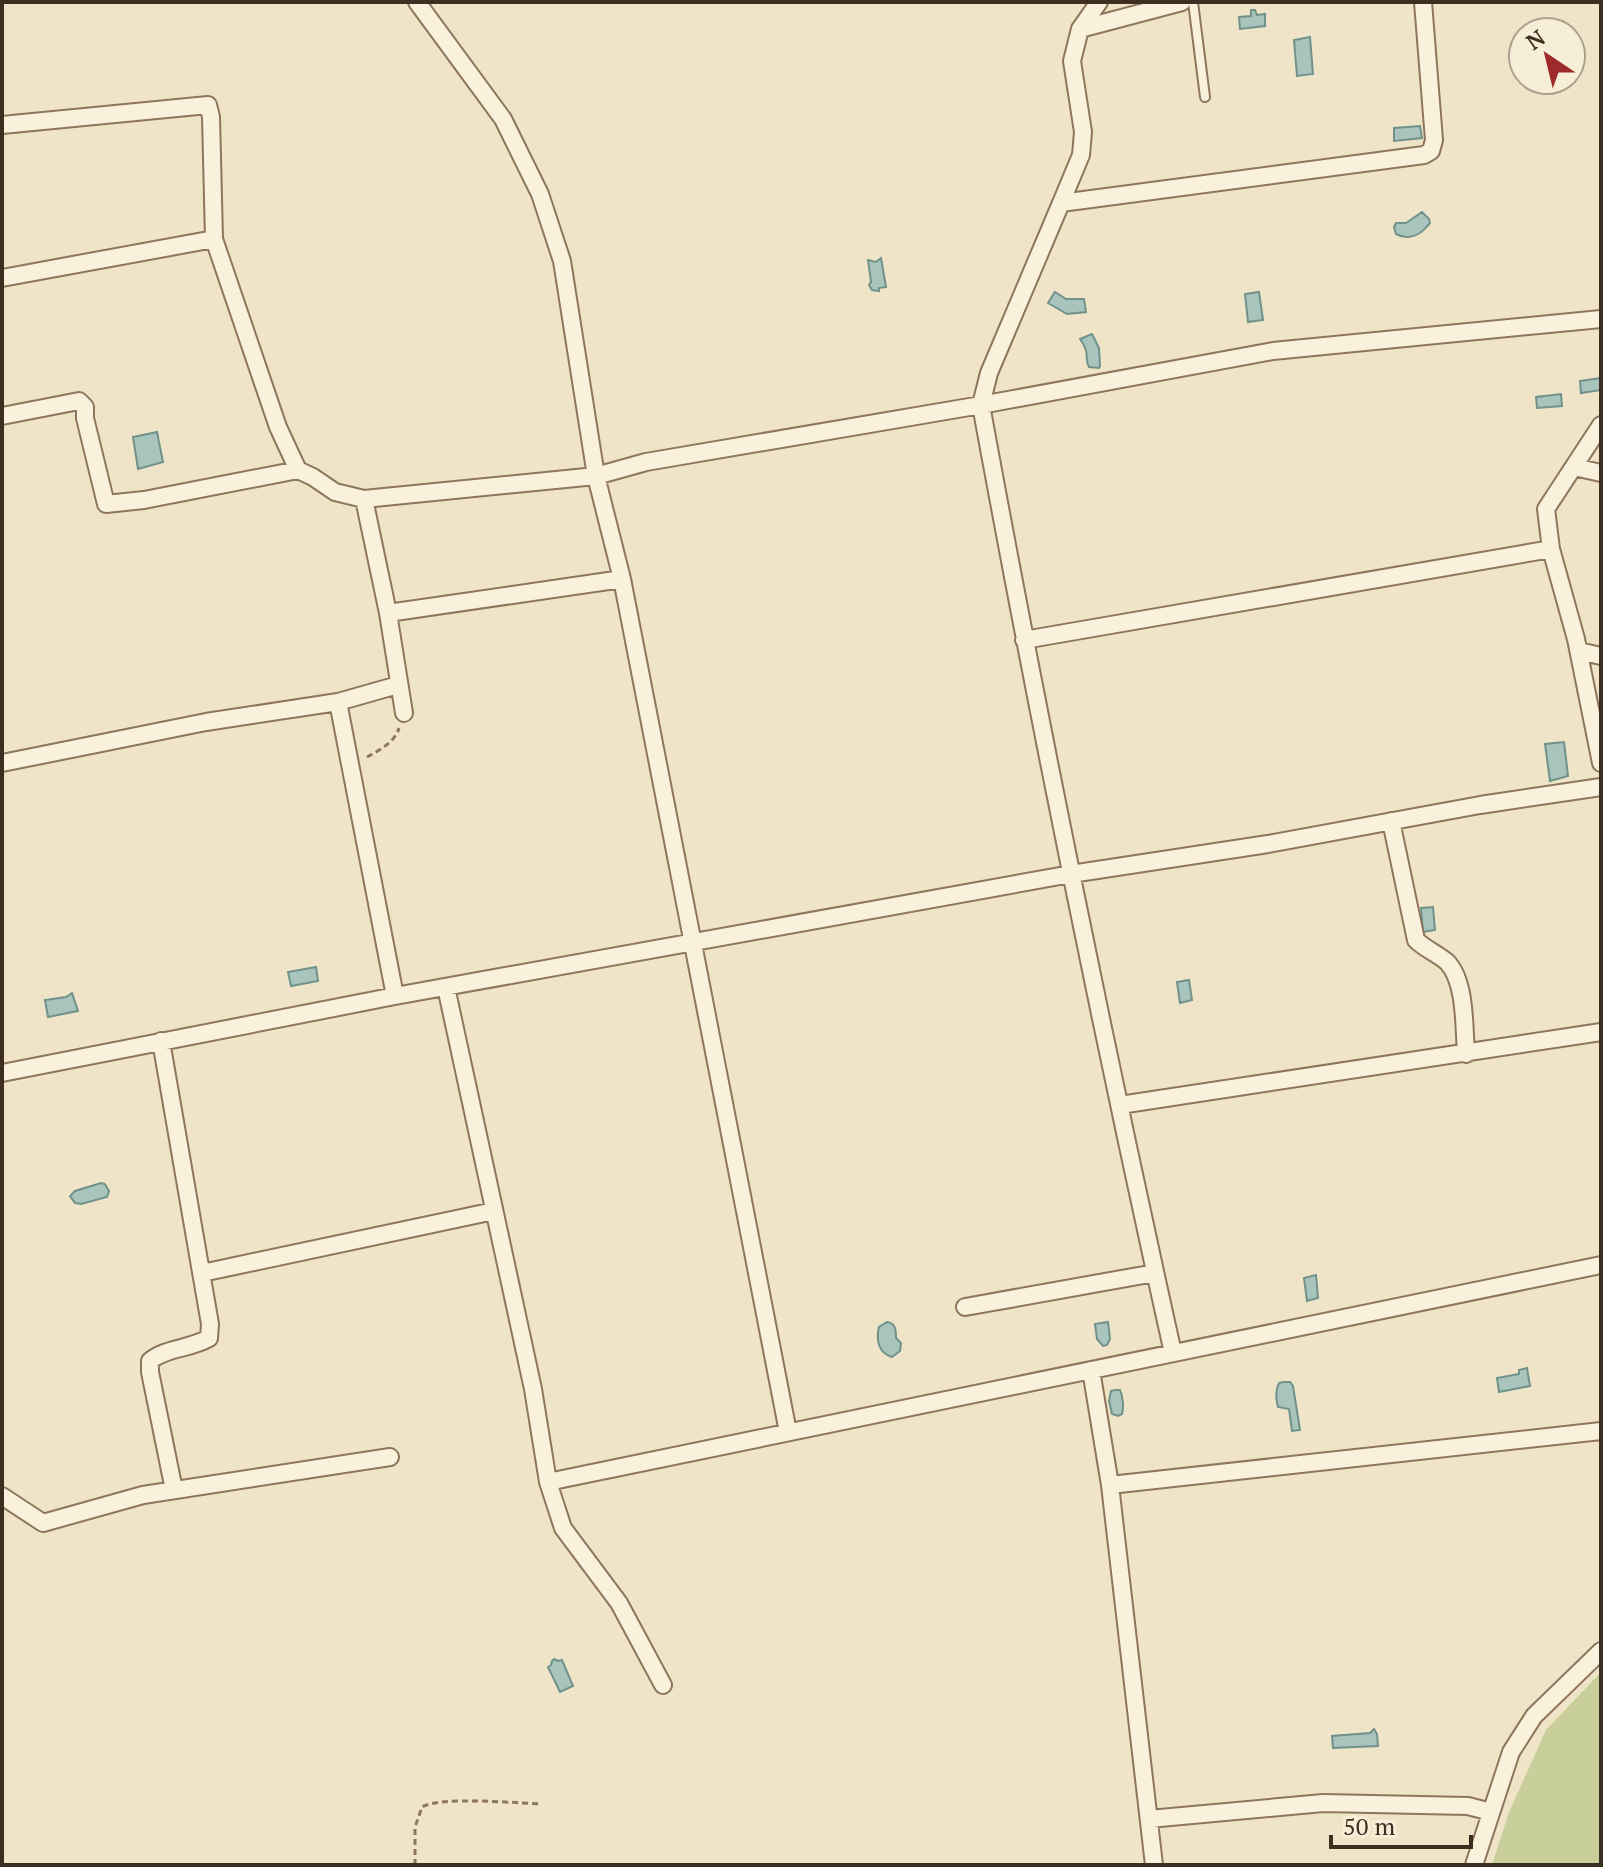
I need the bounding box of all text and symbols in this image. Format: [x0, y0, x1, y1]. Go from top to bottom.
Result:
north arrow [1507, 16, 1587, 96]
text: N [1520, 22, 1551, 56]
scale bar [1331, 1799, 1471, 1849]
text: 50 m [1343, 1810, 1395, 1842]

